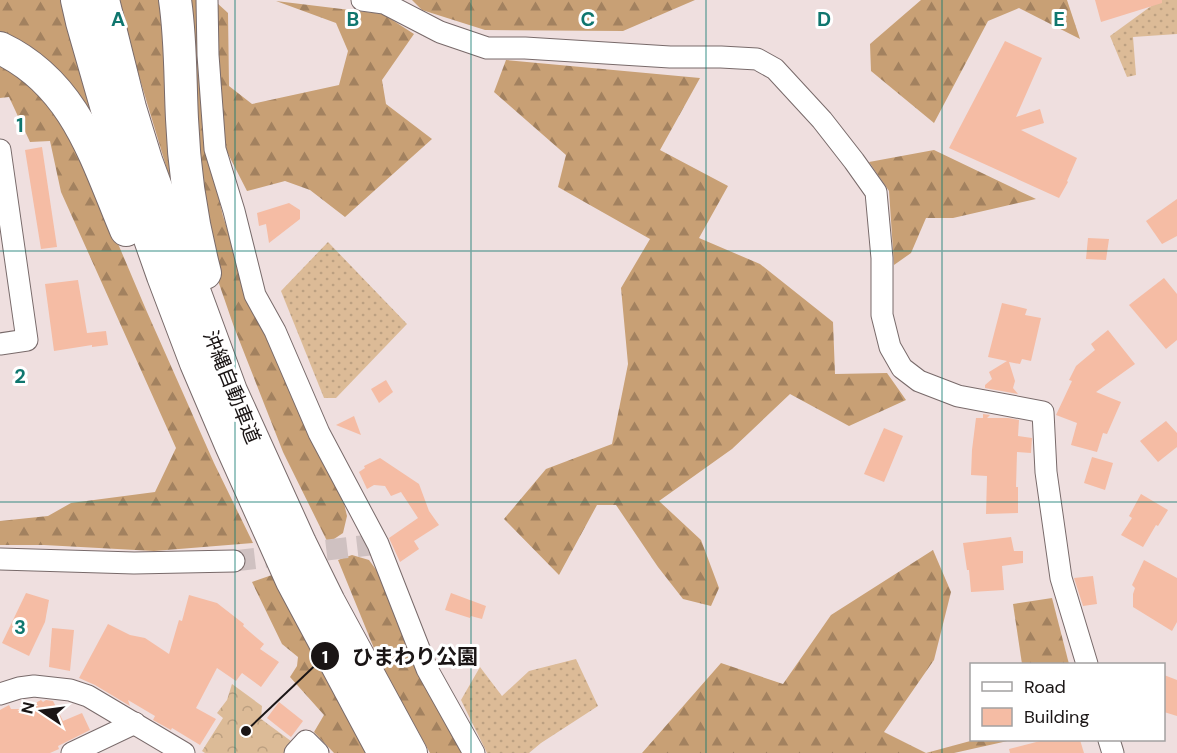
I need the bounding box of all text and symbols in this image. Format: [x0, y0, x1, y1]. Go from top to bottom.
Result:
text: A [111, 6, 125, 32]
text: B [347, 6, 359, 32]
text: C [581, 6, 595, 32]
text: D [817, 6, 831, 32]
text: E [1053, 6, 1065, 32]
text: 1 [16, 112, 24, 138]
street label: 沖縄自動車道 [197, 326, 267, 448]
text: 2 [14, 363, 26, 389]
text: 3 [14, 614, 26, 640]
callout: ひまわり公園 [310, 637, 490, 676]
text: ひまわり公園 [352, 643, 478, 671]
text: 1 [322, 645, 328, 669]
legend [970, 663, 1165, 741]
text: Road [1024, 675, 1066, 699]
north arrow [12, 681, 72, 741]
text: N [16, 700, 39, 716]
text: Building [1024, 705, 1089, 729]

